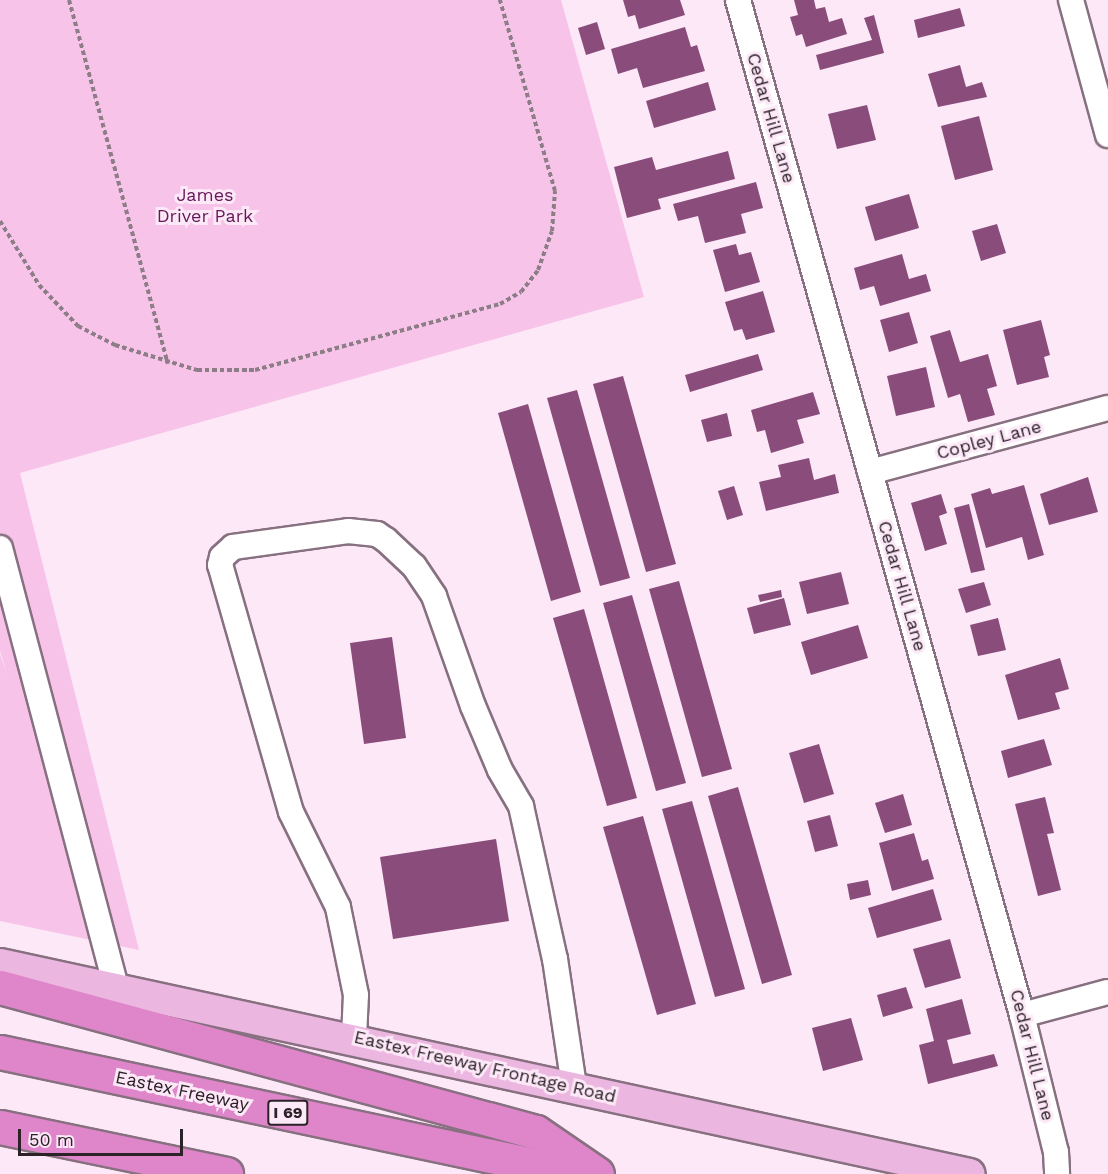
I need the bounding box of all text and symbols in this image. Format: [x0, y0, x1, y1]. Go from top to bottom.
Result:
street label: Cedar Hill Lane [742, 50, 800, 186]
park label: James Driver Park [157, 185, 253, 228]
street label: Copley Lane [934, 416, 1044, 464]
street label: Cedar Hill Lane [873, 518, 931, 654]
street label: Cedar Hill Lane [1005, 987, 1059, 1123]
street label: Eastex Freeway Frontage Road [351, 1026, 619, 1108]
street label: Eastex Freeway [113, 1066, 251, 1116]
road number: I 69 [267, 1100, 309, 1126]
scale bar [21, 1117, 186, 1155]
text: 50 m [29, 1129, 74, 1150]

